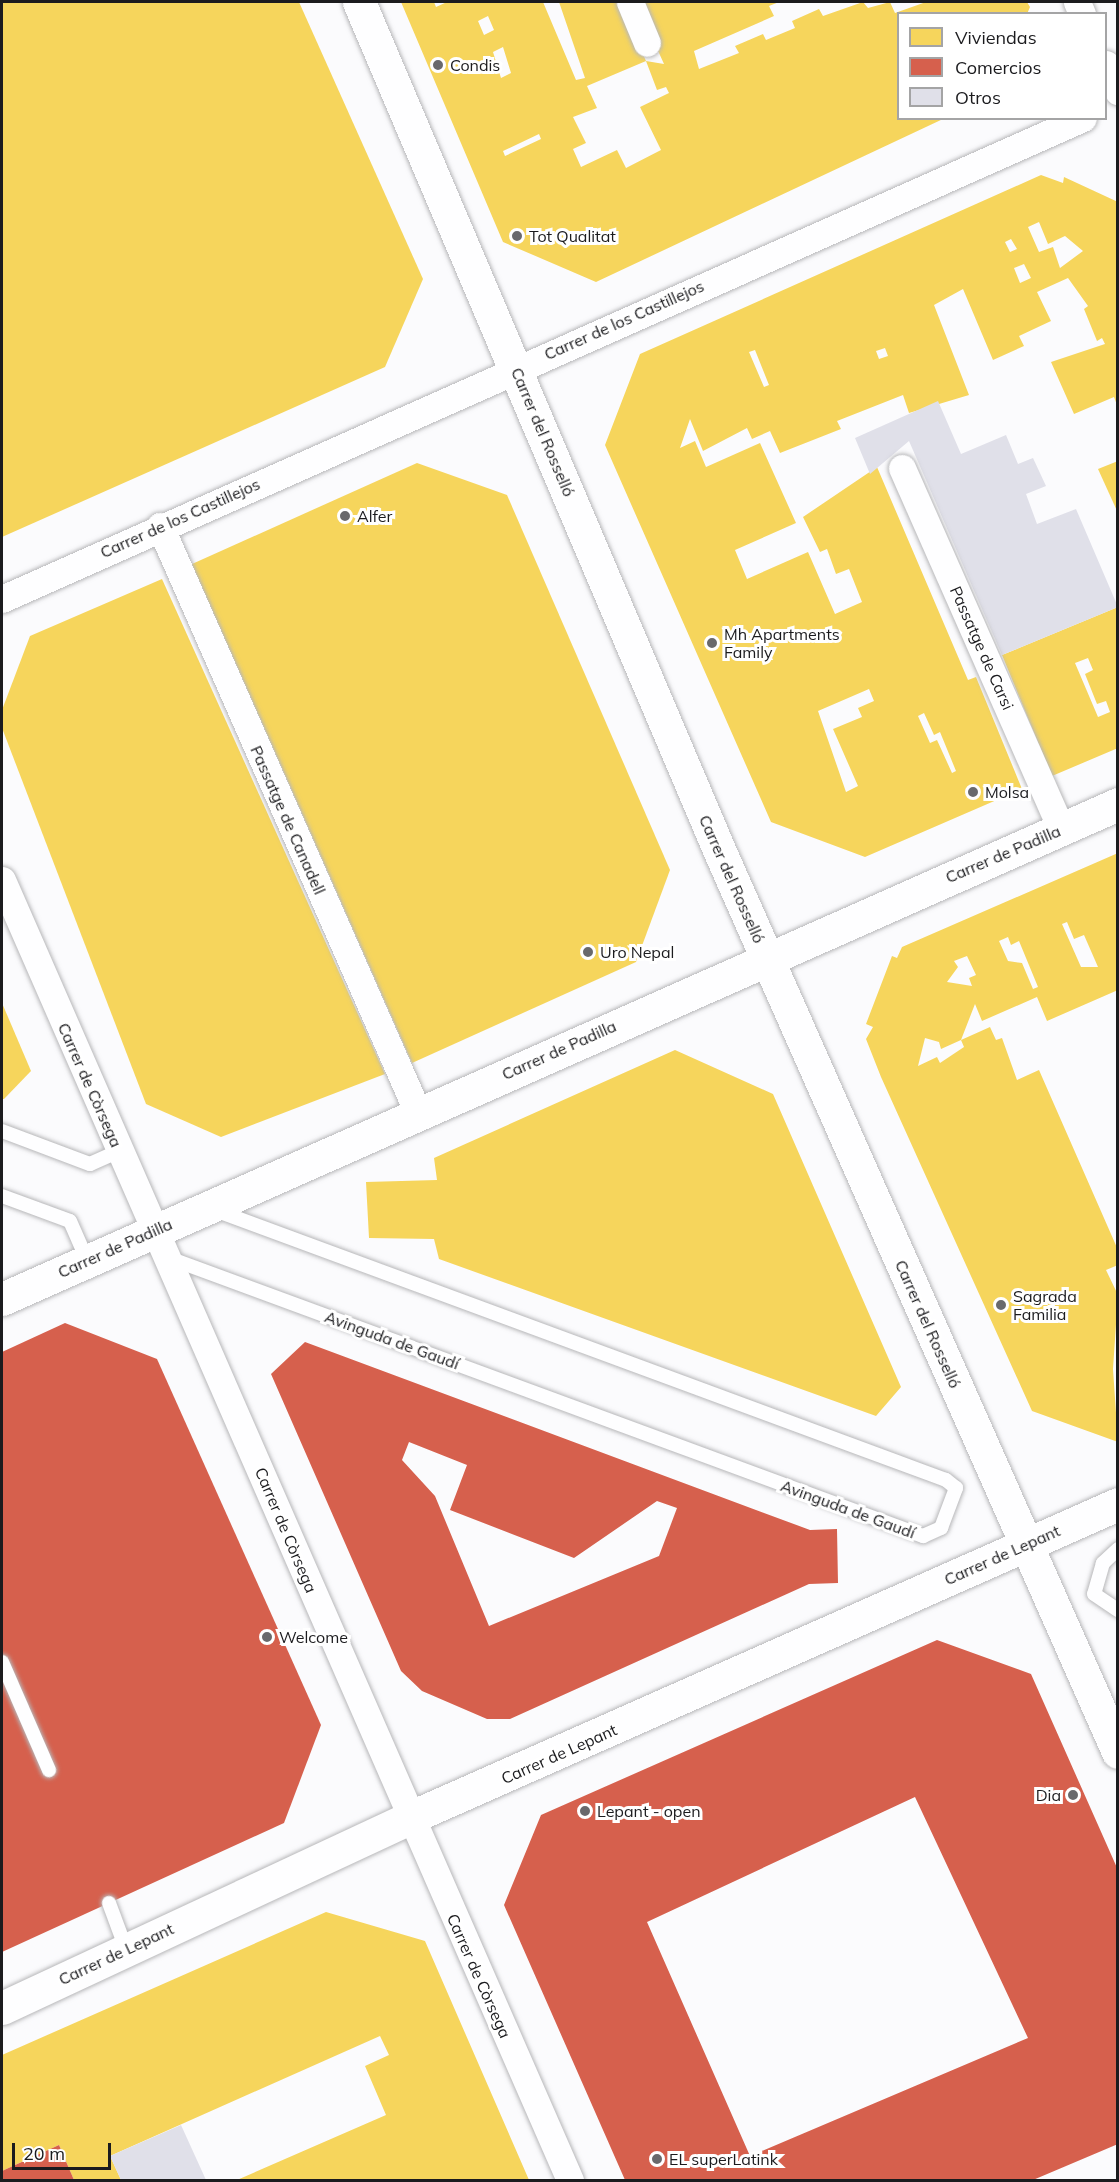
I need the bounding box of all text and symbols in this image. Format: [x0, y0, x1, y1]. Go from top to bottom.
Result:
legend [897, 12, 1107, 120]
text: Viviendas [955, 26, 1037, 49]
place label: Condis [450, 55, 500, 75]
text: Comercios [955, 56, 1041, 79]
marker: Condis [431, 58, 445, 72]
text: Otros [955, 86, 1001, 109]
place label: Tot Qualitat [529, 226, 616, 246]
marker: Tot Qualitat [510, 229, 524, 243]
street label: Carrer de los Castillejos [541, 276, 707, 364]
street label: Carrer del Rosselló [507, 365, 579, 499]
street label: Carrer de los Castillejos [97, 474, 263, 562]
place label: Alfer [357, 506, 392, 526]
marker: Alfer [338, 509, 352, 523]
street label: Passatge de Carsi [946, 583, 1018, 713]
place label: Mh Apartments Family [724, 624, 840, 662]
marker: Mh Apartments Family [705, 636, 719, 650]
street label: Passatge de Canadell [247, 743, 329, 897]
place label: Molsa [985, 782, 1029, 802]
marker: Molsa [966, 785, 980, 799]
street label: Carrer del Rosselló [695, 812, 769, 946]
street label: Carrer de Padilla [943, 821, 1063, 887]
place label: Uro Nepal [600, 942, 674, 962]
marker: Uro Nepal [581, 945, 595, 959]
street label: Carrer de Padilla [499, 1016, 619, 1084]
street label: Carrer de Còrsega [54, 1020, 126, 1150]
street label: Carrer de Padilla [55, 1214, 175, 1282]
street label: Carrer del Rosselló [891, 1257, 965, 1391]
place label: Sagrada Familia [1013, 1286, 1077, 1324]
marker: Sagrada Familia [994, 1298, 1008, 1312]
street label: Avinguda de Gaudí [322, 1307, 462, 1373]
street label: Carrer de Còrsega [251, 1465, 321, 1595]
street label: Avinguda de Gaudí [778, 1476, 918, 1542]
street label: Carrer de Lepant [941, 1521, 1063, 1589]
place label: Welcome [279, 1627, 348, 1647]
marker: Welcome [260, 1630, 274, 1644]
street label: Carrer de Lepant [498, 1720, 620, 1788]
place label: Dia [1036, 1785, 1061, 1805]
marker: Dia [1066, 1788, 1080, 1802]
place label: Lepant - open [597, 1801, 701, 1821]
marker: Lepant - open [578, 1804, 592, 1818]
street label: Carrer de Còrsega [443, 1911, 515, 2041]
street label: Carrer de Lepant [56, 1919, 176, 1989]
scale bar [15, 2131, 114, 2169]
text: 20 m [23, 2142, 65, 2165]
place label: EL superLatink [669, 2149, 778, 2169]
marker: EL superLatink [650, 2152, 664, 2166]

